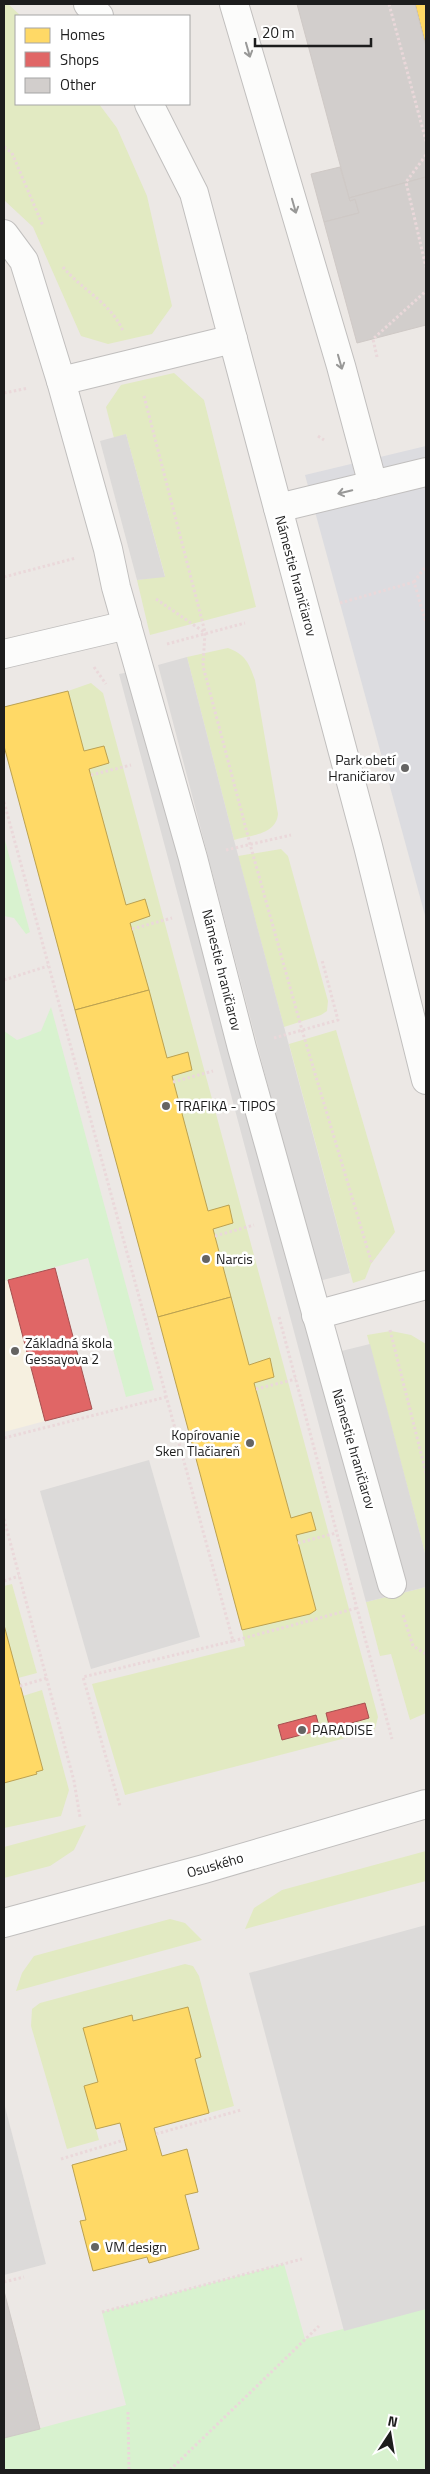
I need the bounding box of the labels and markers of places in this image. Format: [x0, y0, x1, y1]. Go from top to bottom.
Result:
place label: Park obetí Hraničiarov [328, 749, 396, 786]
marker: Park obetí Hraničiarov [399, 762, 411, 774]
place label: TRAFIKA - TIPOS [176, 1095, 276, 1116]
marker: TRAFIKA - TIPOS [160, 1100, 172, 1112]
place label: Narcis [216, 1248, 253, 1269]
marker: Narcis [200, 1253, 212, 1265]
place label: Základná škola Gessayova 2 [25, 1332, 112, 1369]
marker: Základná škola Gessayova 2 [9, 1345, 21, 1357]
place label: Kopírovanie Sken Tlačiareň [155, 1424, 240, 1461]
marker: Kopírovanie Sken Tlačiareň [244, 1437, 256, 1449]
place label: PARADISE [312, 1719, 373, 1740]
marker: PARADISE [296, 1724, 308, 1736]
place label: VM design [105, 2236, 167, 2257]
marker: VM design [89, 2241, 101, 2253]

